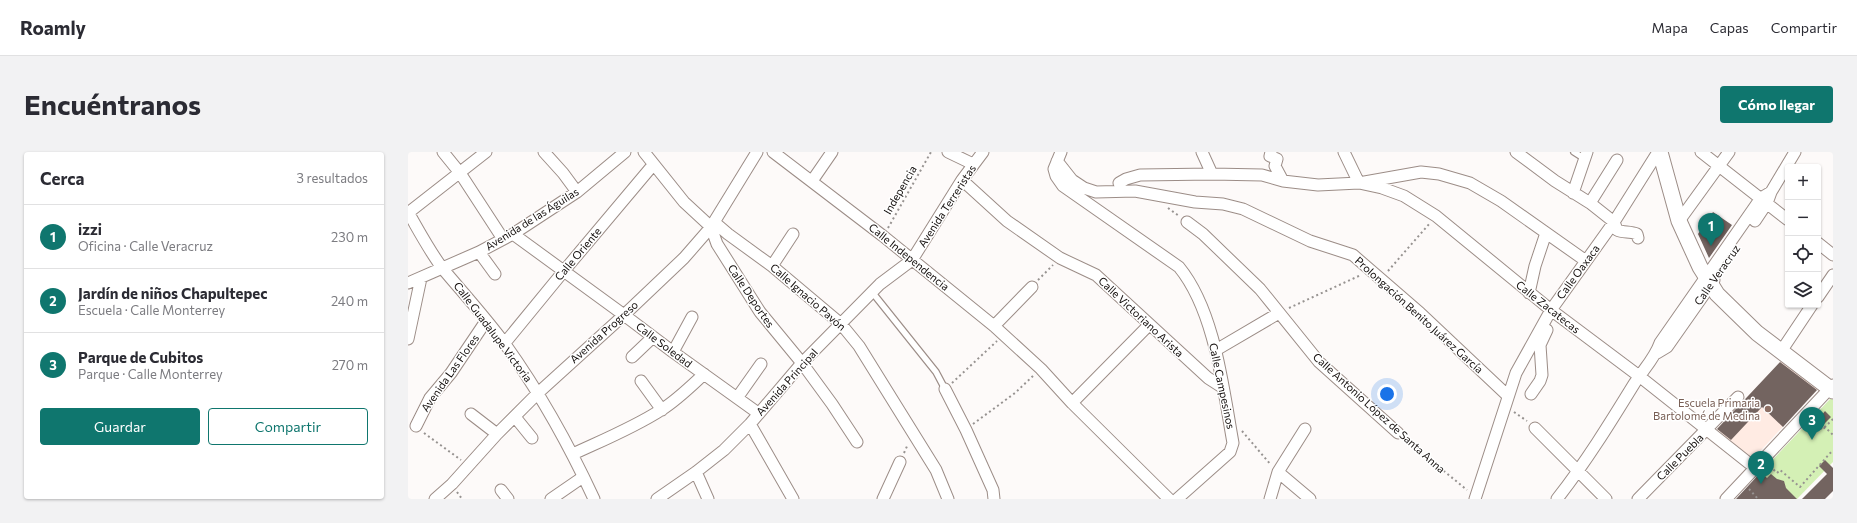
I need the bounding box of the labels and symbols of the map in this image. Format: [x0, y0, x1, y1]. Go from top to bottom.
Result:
street label: Avenida Terreristas [915, 162, 978, 249]
street label: Indepencia [880, 163, 919, 216]
street label: Avenida de las Águilas [482, 184, 581, 253]
pin: 1 [1698, 213, 1724, 246]
street label: Calle Independencia [867, 220, 952, 293]
street label: Calle Oriente [552, 224, 604, 283]
street label: Calle Oaxaca [1553, 242, 1602, 302]
street label: Calle Veracruz [1691, 242, 1743, 307]
street label: Prolongación Benito Juárez García [1352, 254, 1486, 376]
street label: Calle Ignacio Pavón [768, 260, 849, 333]
street label: Calle Deportes [726, 262, 777, 330]
street label: Calle Victoriano Arista [1096, 274, 1187, 359]
street label: Calle Zacatecas [1514, 278, 1583, 336]
street label: Calle Guadalupe Victoria [451, 279, 535, 384]
street label: Avenida Progreso [567, 297, 641, 366]
street label: Calle Soledad [634, 319, 695, 370]
street label: Avenida Las Flores [418, 331, 481, 414]
street label: Calle Campesinos [1207, 342, 1238, 430]
street label: Avenida Principal [753, 346, 820, 418]
street label: Calle Antonio López de Santa Anna [1311, 350, 1448, 475]
your location [1377, 384, 1397, 404]
place label: Escuela Primaria Bartolomé de Medina [1653, 396, 1760, 422]
marker: Escuela Primaria Bartolomé de Medina [1763, 404, 1773, 414]
pin: 3 [1799, 407, 1825, 440]
street label: Calle Puebla [1654, 431, 1706, 483]
pin: 2 [1748, 451, 1774, 484]

